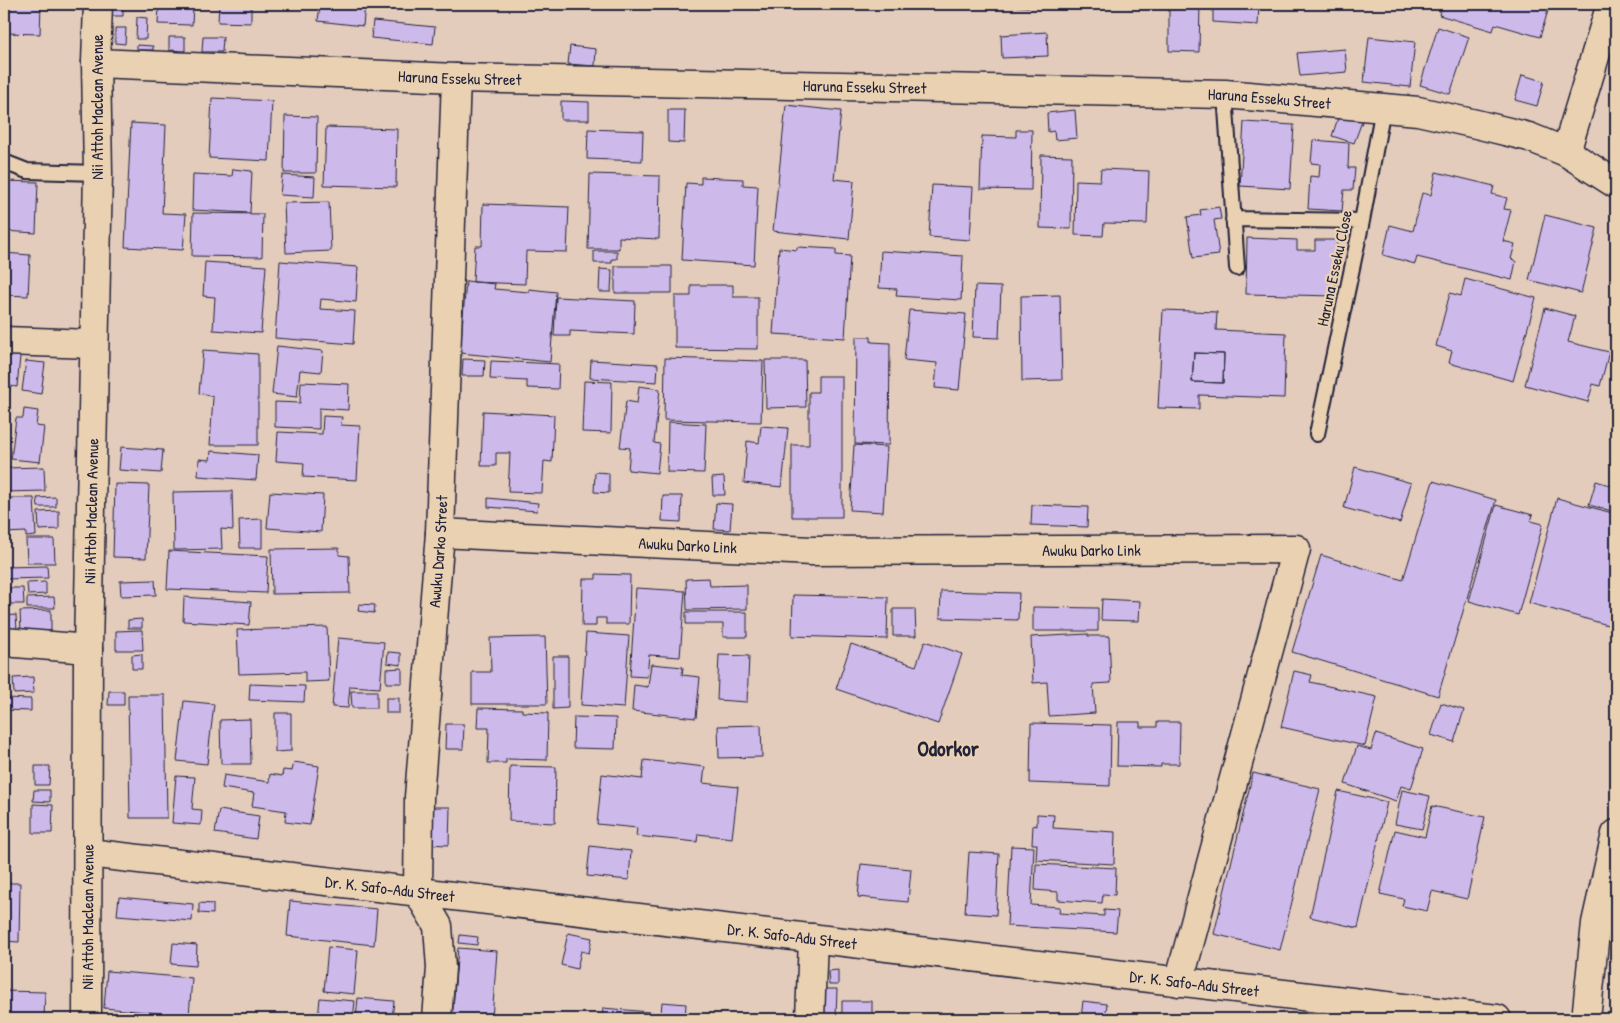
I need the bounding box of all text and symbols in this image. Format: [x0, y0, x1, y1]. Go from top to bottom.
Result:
street label: Nii Attoh Maclean Avenue [86, 34, 108, 180]
street label: Haruna Esseku Street [398, 65, 522, 90]
street label: Haruna Esseku Street [803, 74, 927, 99]
street label: Haruna Esseku Street [1208, 83, 1332, 114]
street label: Haruna Esseku Close [1311, 207, 1357, 328]
street label: Nii Attoh Maclean Avenue [78, 437, 103, 584]
street label: Awuku Darko Street [423, 494, 452, 608]
street label: Awuku Darko Link [638, 532, 738, 558]
street label: Awuku Darko Link [1042, 539, 1141, 561]
district label: Odorkor [917, 734, 980, 763]
street label: Nii Attoh Maclean Avenue [76, 844, 98, 990]
street label: Dr. K. Safo-Adu Street [324, 870, 456, 907]
street label: Dr. K. Safo-Adu Street [726, 917, 859, 955]
street label: Dr. K. Safo-Adu Street [1128, 965, 1261, 1002]

